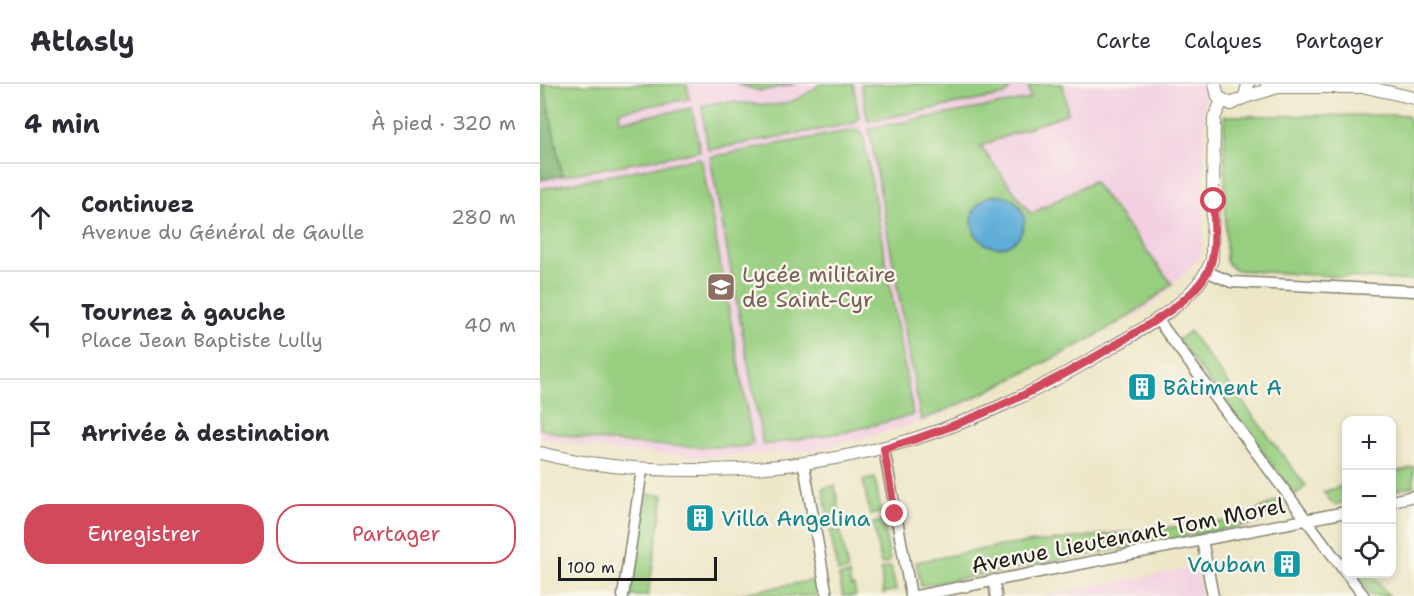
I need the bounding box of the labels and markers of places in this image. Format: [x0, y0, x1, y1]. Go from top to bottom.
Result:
place label: Lycée militaire de Saint-Cyr [742, 260, 896, 314]
school or university icon: Lycée militaire de Saint-Cyr [705, 271, 737, 303]
building icon: Bâtiment A [1126, 371, 1158, 403]
place label: Bâtiment A [1163, 373, 1282, 402]
building icon: Villa Angelina [684, 502, 716, 534]
place label: Villa Angelina [721, 504, 871, 533]
building icon: Vauban [1271, 548, 1303, 580]
place label: Vauban [1187, 550, 1266, 579]

